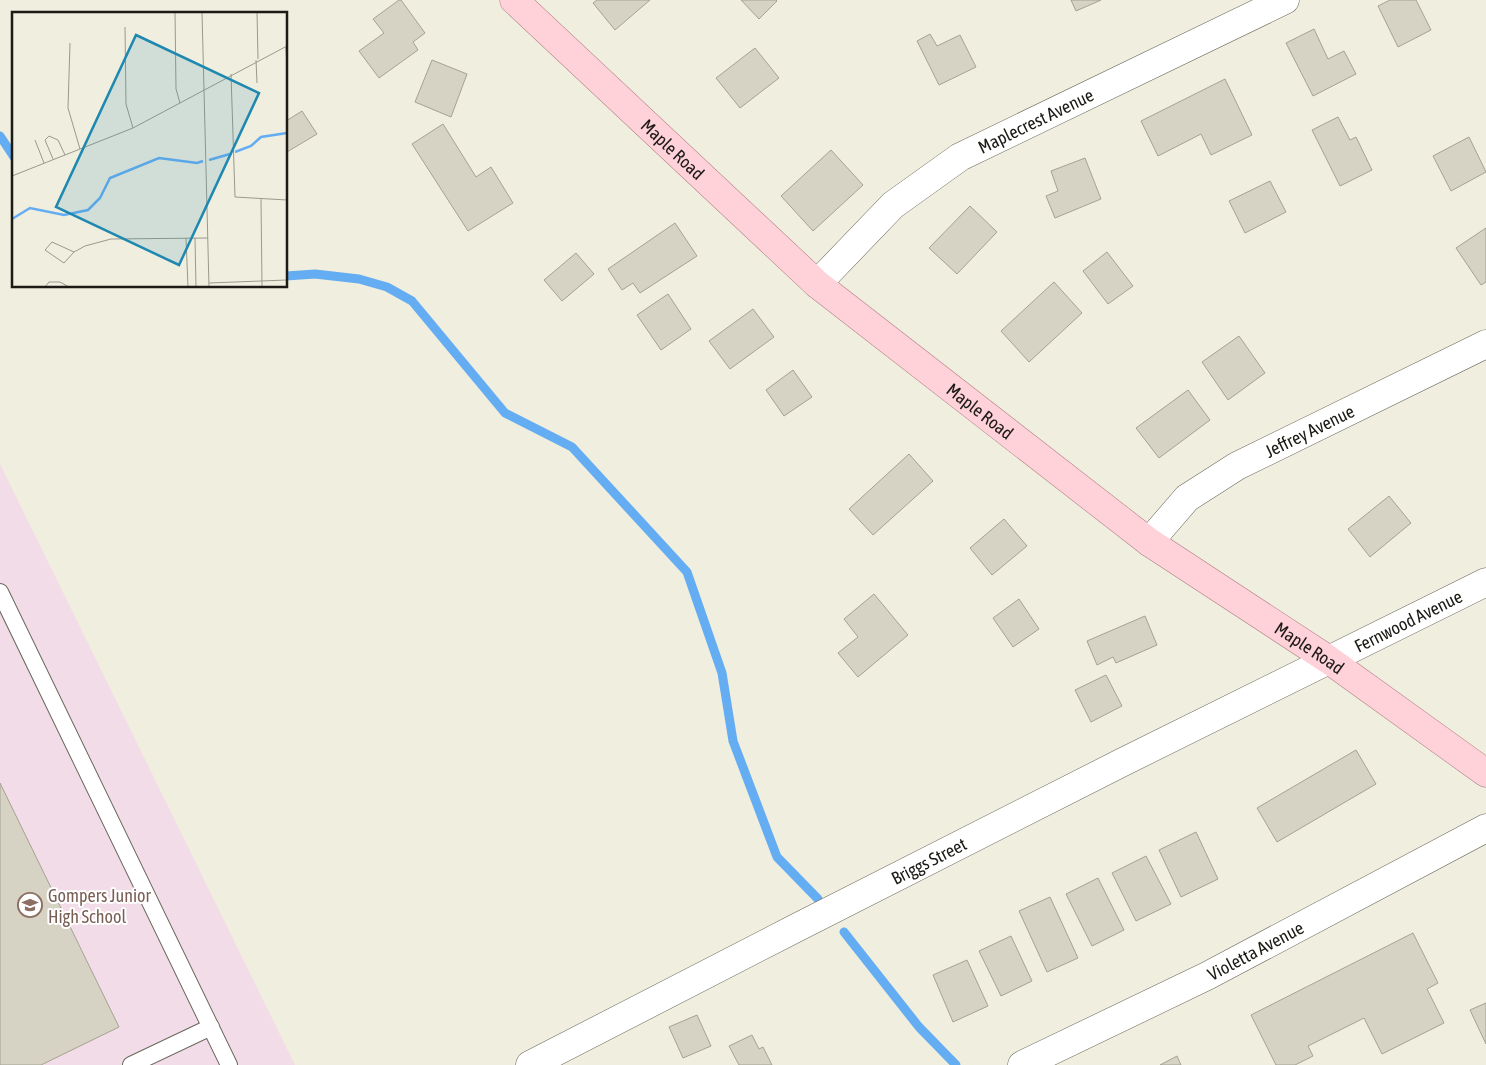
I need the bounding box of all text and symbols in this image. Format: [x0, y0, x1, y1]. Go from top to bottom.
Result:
inset map [12, 12, 288, 288]
street label: Maplecrest Avenue [974, 84, 1097, 157]
street label: Maple Road [637, 115, 709, 184]
street label: Maple Road [943, 378, 1018, 443]
street label: Jeffrey Avenue [1261, 400, 1357, 461]
street label: Fernwood Avenue [1351, 585, 1465, 656]
street label: Maple Road [1271, 617, 1348, 678]
street label: Briggs Street [888, 833, 970, 888]
place label: Gompers Junior High School [48, 885, 152, 927]
school or university icon: Gompers Junior High School [17, 892, 43, 918]
street label: Violetta Avenue [1204, 916, 1307, 984]

